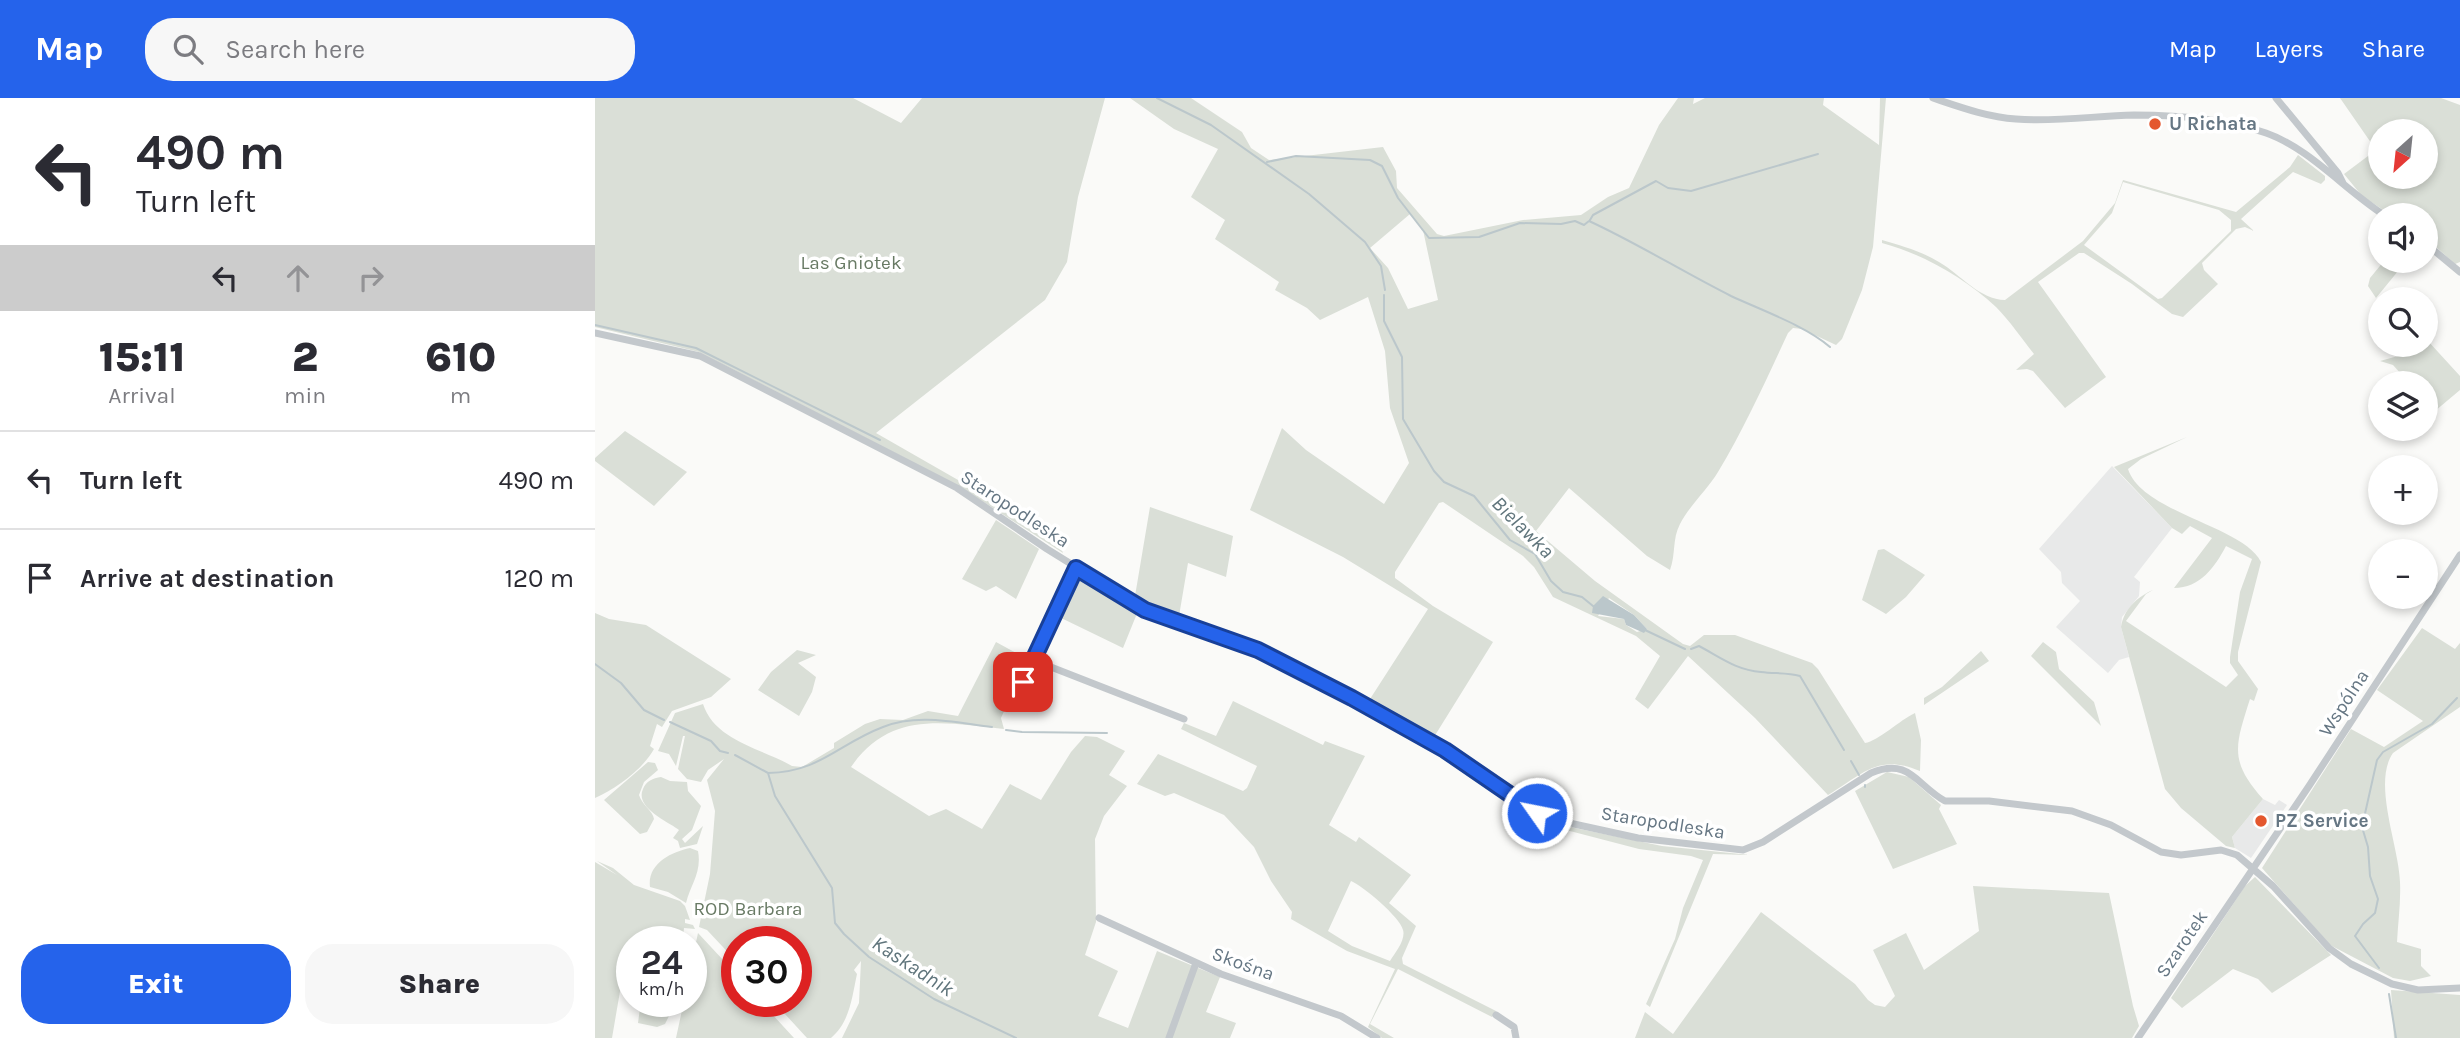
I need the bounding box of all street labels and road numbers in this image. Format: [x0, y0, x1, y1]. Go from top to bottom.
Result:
street label: Staropodleska [956, 466, 1074, 552]
street label: Wspólna [2314, 666, 2374, 740]
street label: Staropodleska [1599, 802, 1727, 844]
street label: Szarotek [2152, 906, 2212, 982]
street label: Skośna [1209, 943, 1277, 985]

